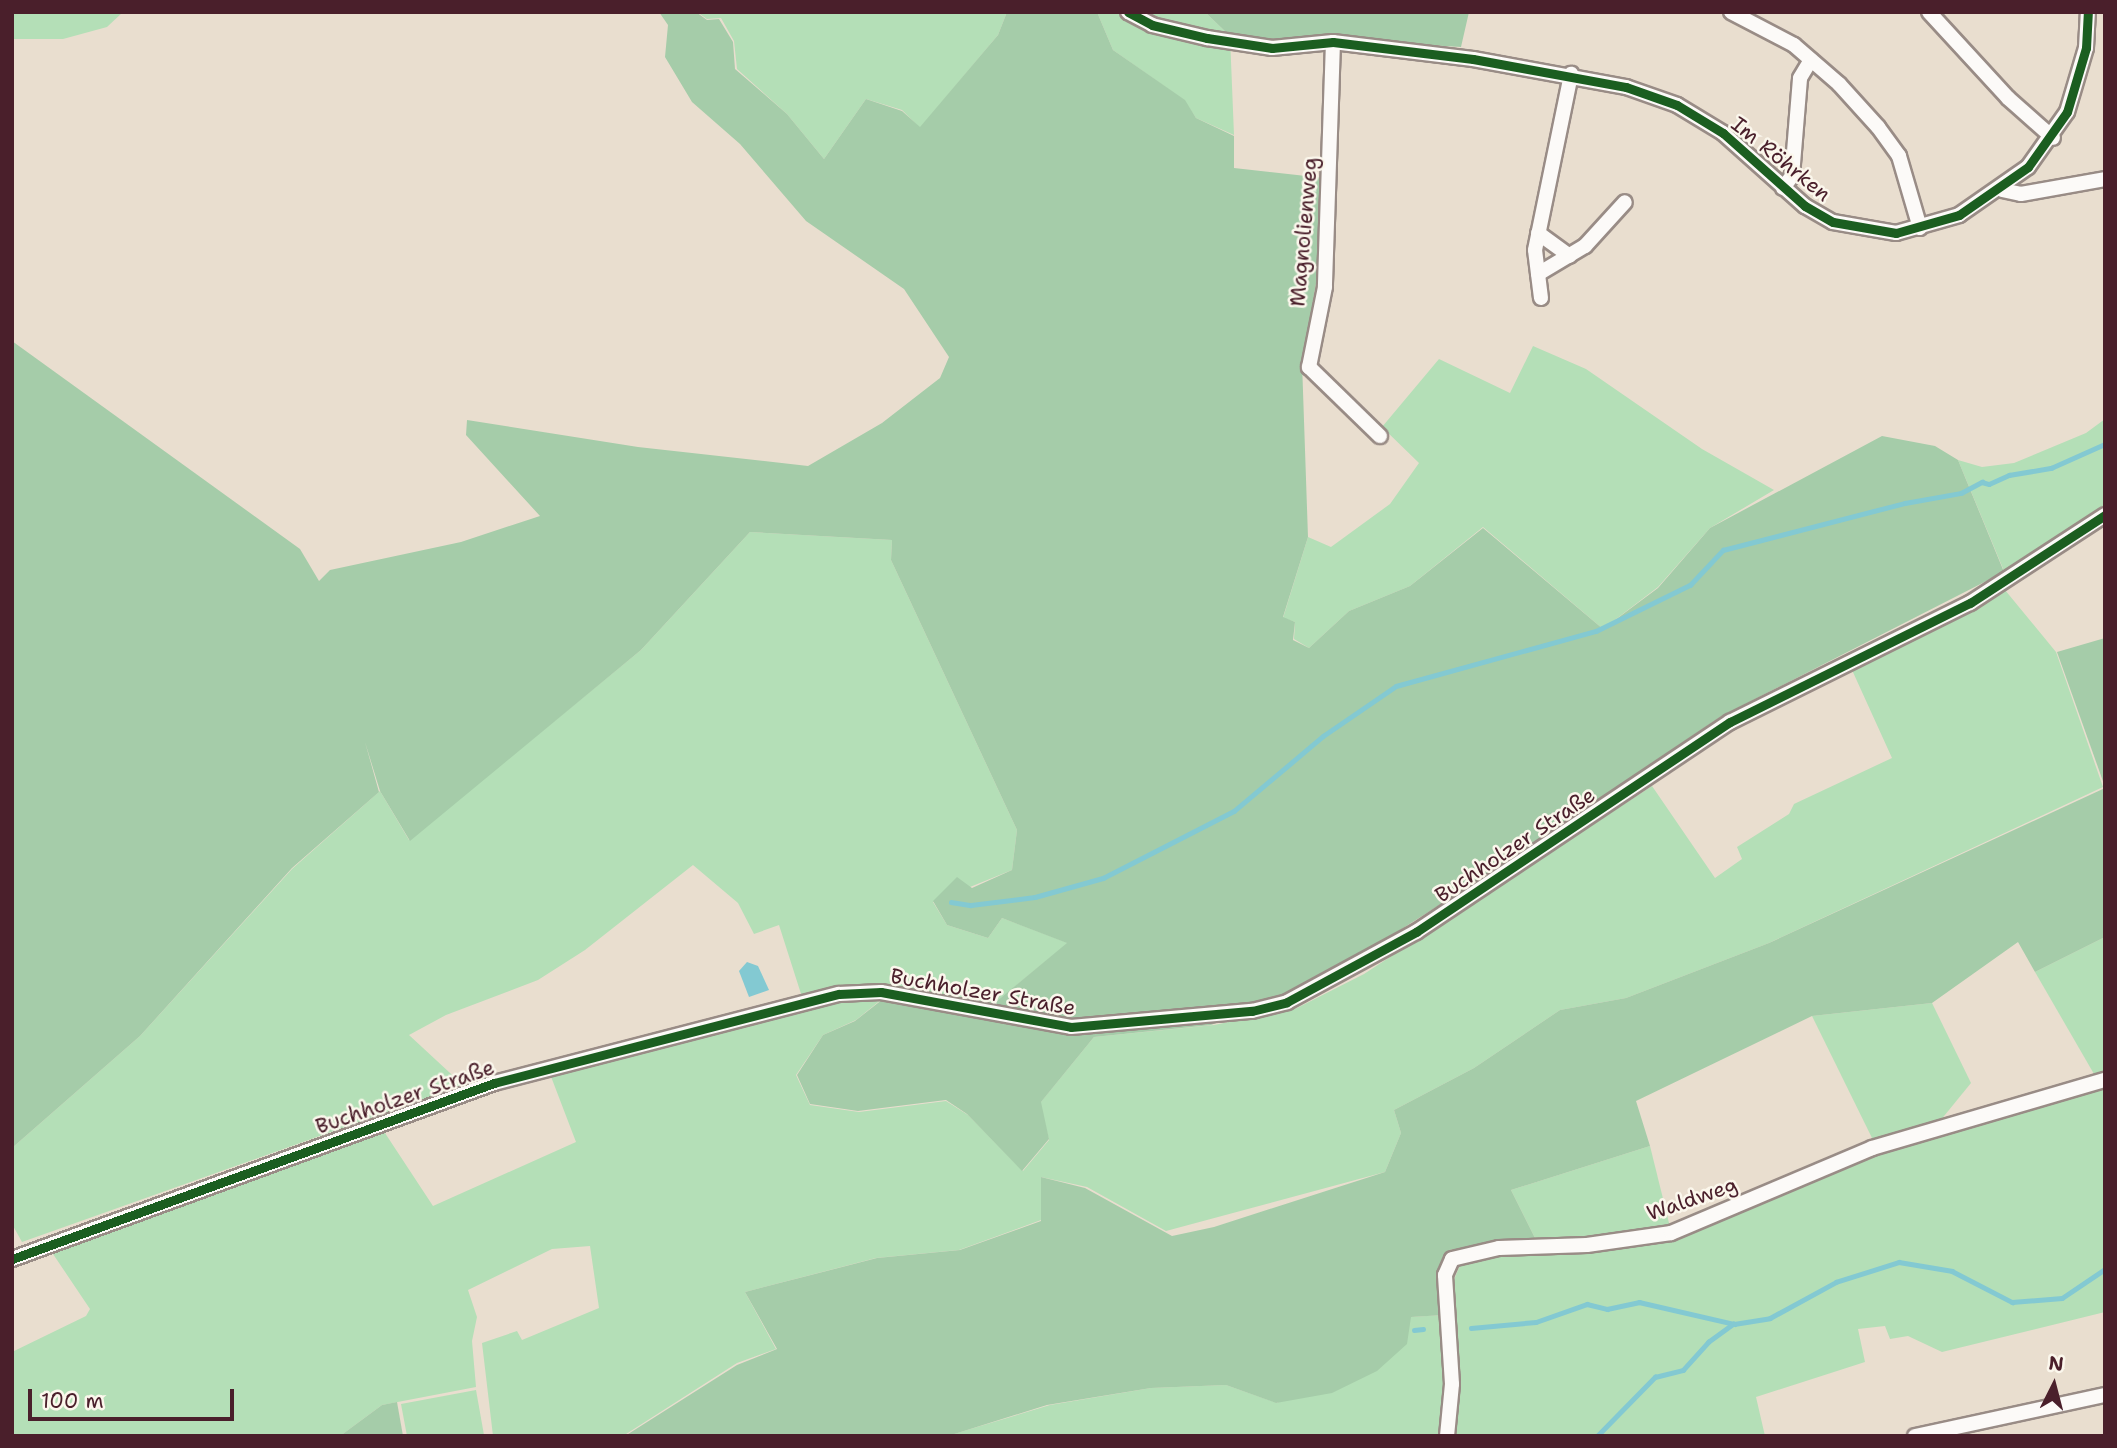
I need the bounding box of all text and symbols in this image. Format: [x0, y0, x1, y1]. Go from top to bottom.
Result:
street label: Im Röhrken [1726, 111, 1836, 207]
street label: Magnolienweg [1285, 156, 1323, 308]
street label: Buchholzer Straße [1430, 782, 1600, 908]
street label: Buchholzer Straße [889, 963, 1077, 1021]
street label: Buchholzer Straße [312, 1055, 498, 1139]
street label: Waldweg [1643, 1172, 1741, 1226]
north arrow [2019, 1350, 2089, 1420]
text: N [2047, 1350, 2065, 1377]
scale bar [32, 1374, 238, 1418]
text: 100 m [41, 1387, 104, 1415]

